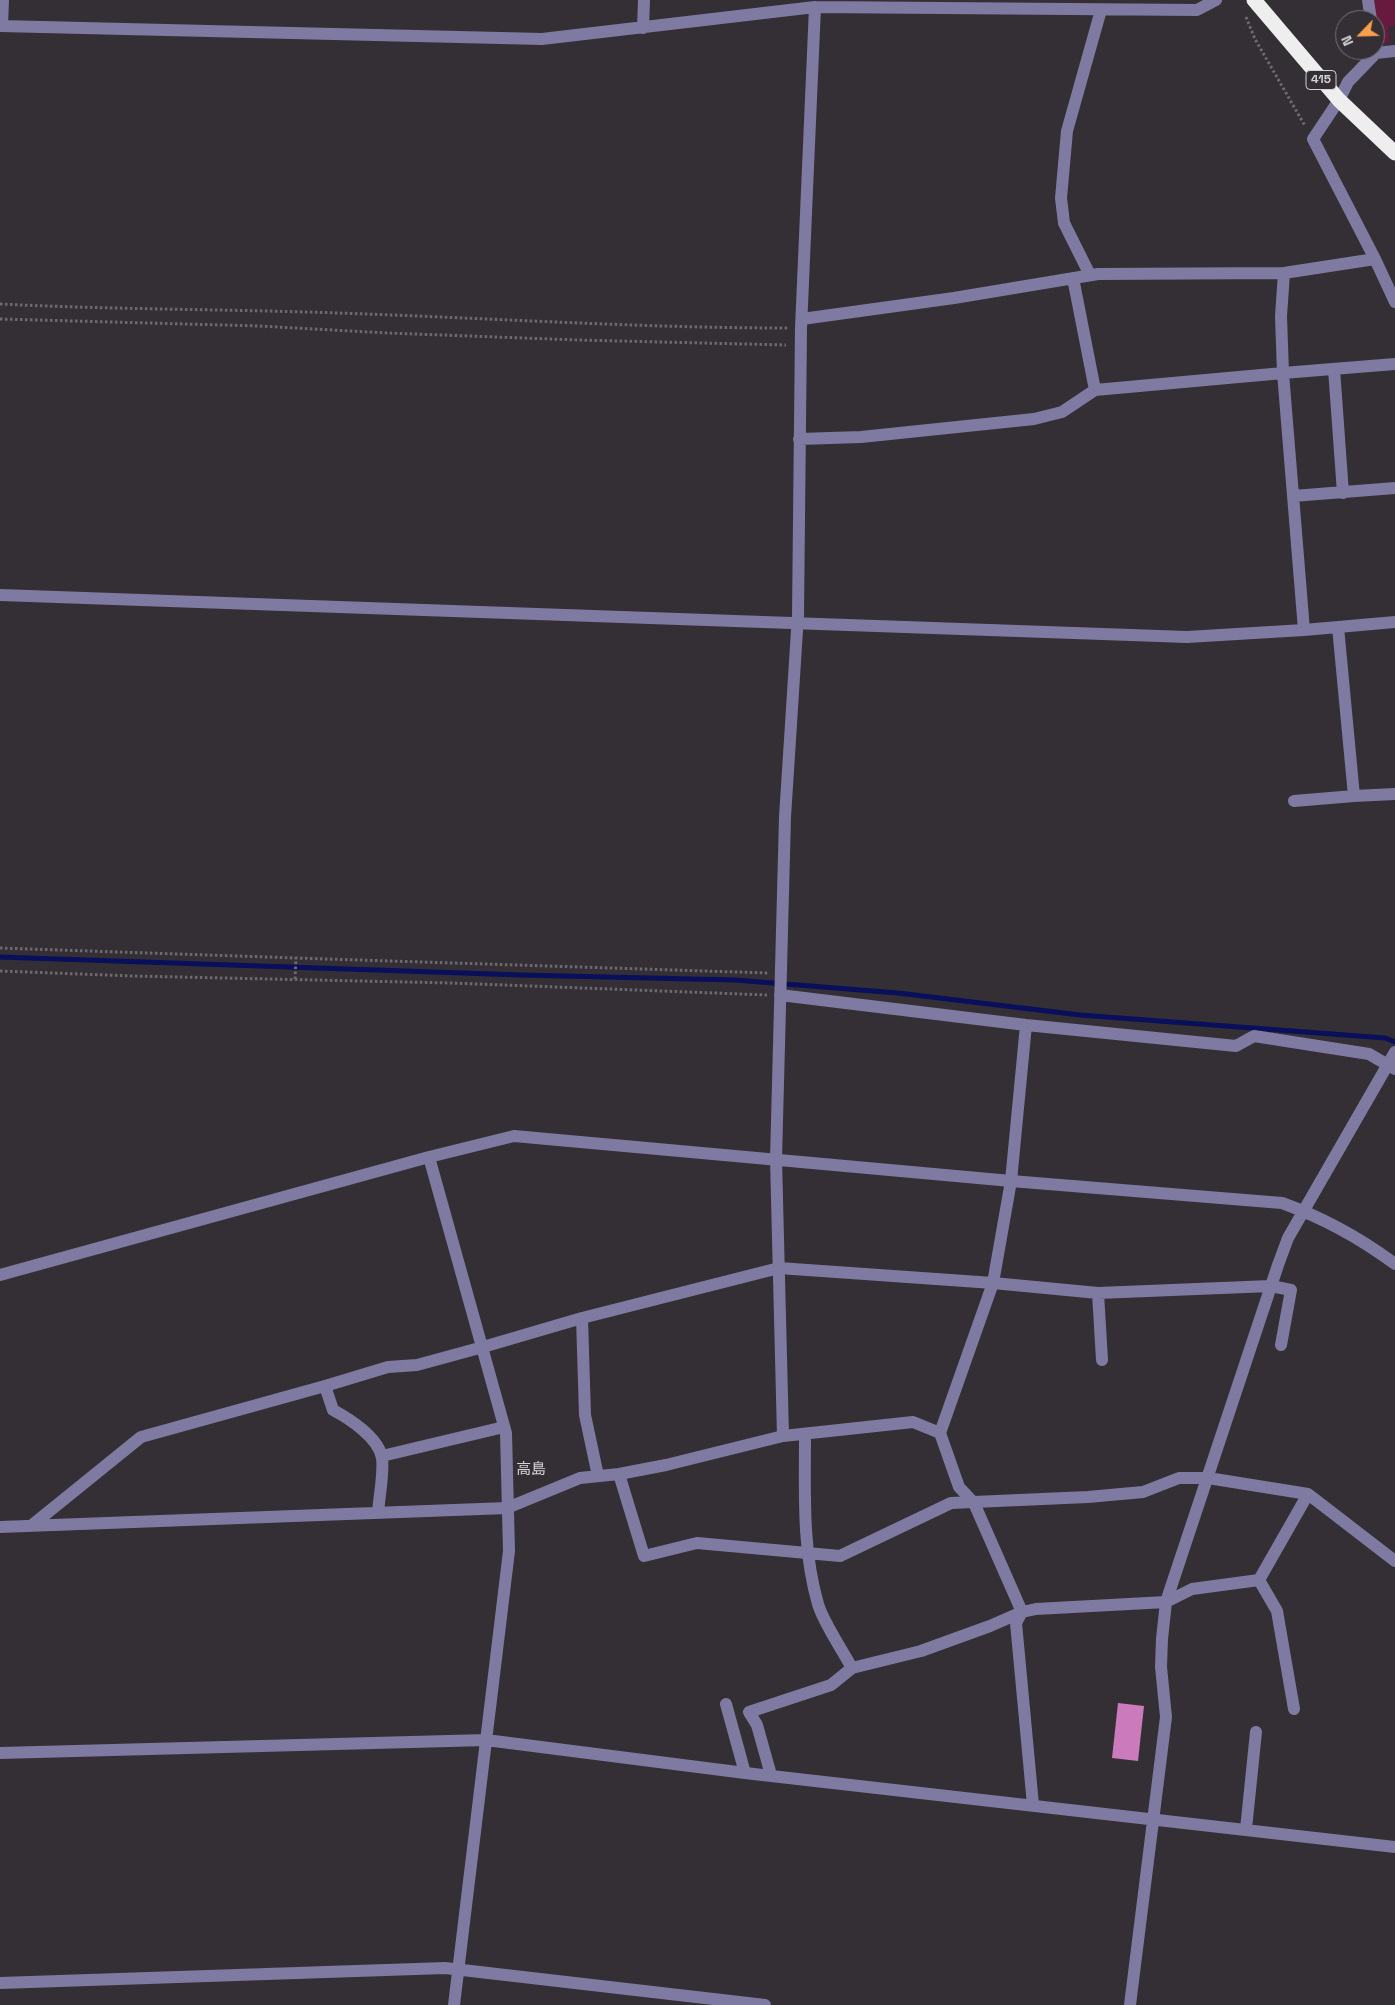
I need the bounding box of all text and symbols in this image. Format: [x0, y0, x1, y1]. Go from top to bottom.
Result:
north arrow [1335, 10, 1385, 60]
text: N [1337, 33, 1357, 49]
road number: 415 [1306, 70, 1336, 90]
district label: 高島 [516, 1461, 546, 1479]

